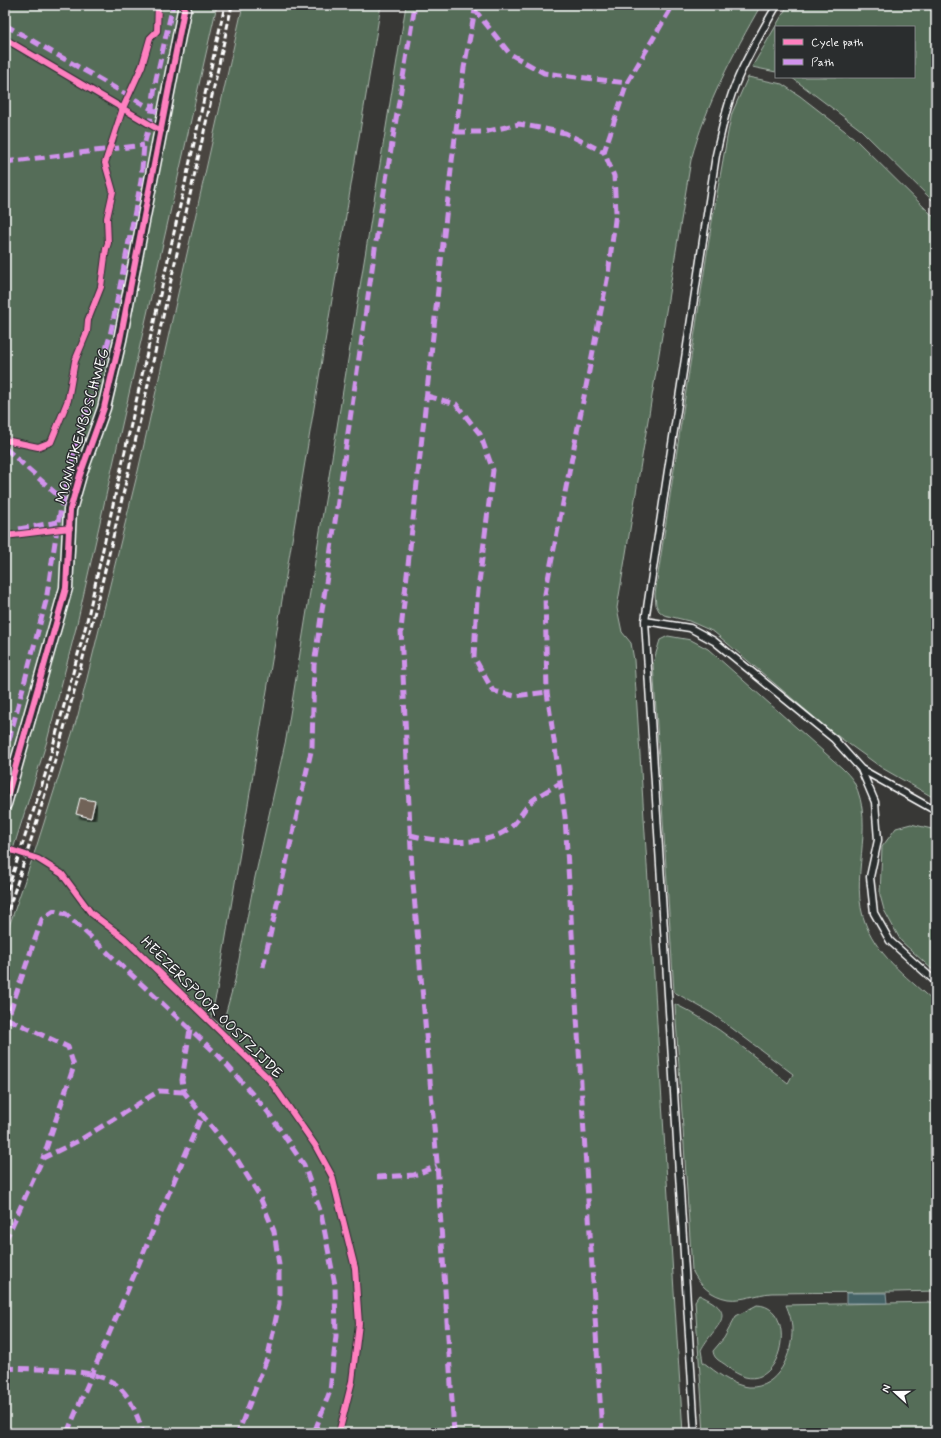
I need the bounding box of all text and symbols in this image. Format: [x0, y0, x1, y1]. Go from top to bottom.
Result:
legend [775, 26, 915, 78]
text: Cycle path [811, 35, 863, 51]
text: Path [811, 55, 834, 71]
street label: MONNIKENBOSCHWEG [51, 346, 115, 506]
street label: HEEZERSPOOR OOSTZIJDE [136, 932, 287, 1083]
north arrow [875, 1372, 915, 1412]
text: N [879, 1383, 894, 1395]

